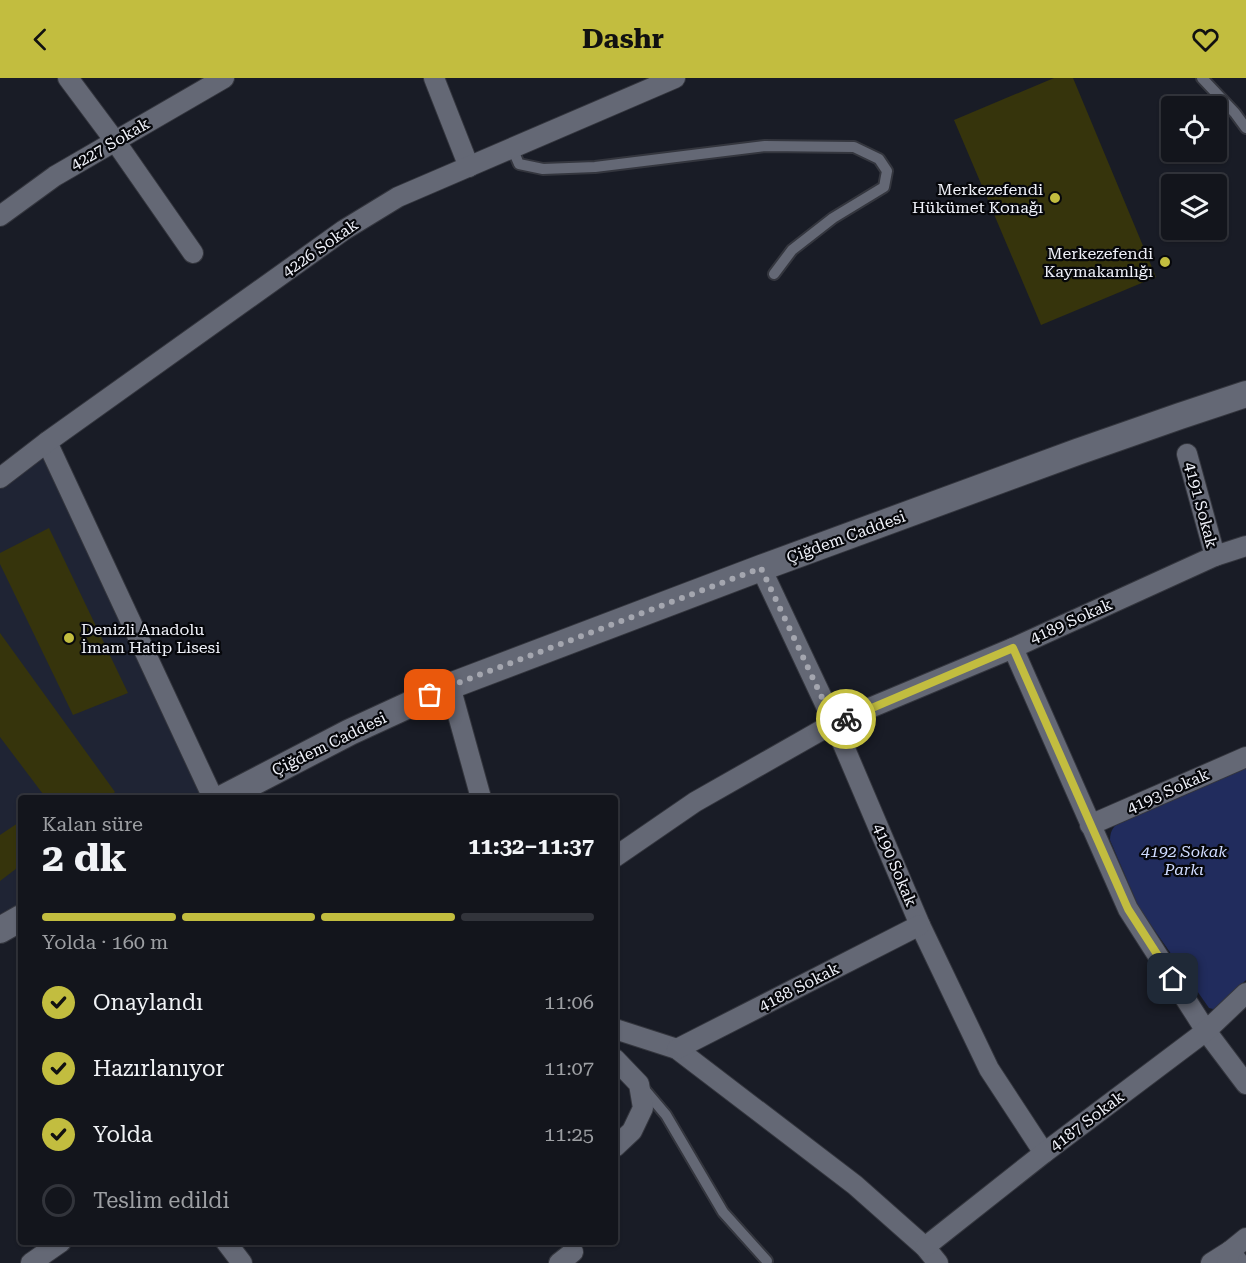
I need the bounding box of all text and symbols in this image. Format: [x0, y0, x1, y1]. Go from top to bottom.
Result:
icon: back [24, 23, 57, 56]
text: Dashr [582, 23, 664, 55]
icon: heart [1189, 23, 1222, 56]
map controls [1161, 96, 1227, 240]
button: locate [1161, 96, 1227, 162]
street label: 4227 Sokak [67, 114, 153, 174]
button: layers [1161, 174, 1227, 240]
place label: Merkezefendi Hükümet Konağı [912, 180, 1043, 217]
marker: Merkezefendi Hükümet Konağı [1048, 191, 1062, 205]
street label: 4226 Sokak [278, 215, 362, 281]
place label: Merkezefendi Kaymakamlığı [1044, 244, 1153, 281]
marker: Merkezefendi Kaymakamlığı [1158, 255, 1172, 269]
street label: 4191 Sokak [1180, 460, 1222, 550]
street label: Çiğdem Caddesi [784, 507, 908, 567]
street label: 4189 Sokak [1027, 594, 1115, 648]
place label: Denizli Anadolu İmam Hatip Lisesi [81, 620, 220, 657]
marker: Denizli Anadolu İmam Hatip Lisesi [62, 631, 76, 645]
pin [404, 669, 455, 720]
icon: bag [413, 678, 446, 711]
courier [816, 689, 876, 749]
icon: bike [830, 703, 863, 736]
street label: Çiğdem Caddesi [269, 708, 389, 780]
street label: 4193 Sokak [1124, 764, 1212, 818]
text: Kalan süre [42, 812, 143, 836]
street label: 4190 Sokak [869, 821, 921, 909]
text: 11:32–11:37 [468, 834, 594, 859]
text: 2 dk [42, 835, 127, 881]
park label: 4192 Sokak Parkı [1141, 842, 1227, 879]
text: Yolda · 160 m [42, 930, 168, 954]
pin [1147, 953, 1198, 1004]
street label: 4188 Sokak [755, 958, 843, 1016]
icon: home [1156, 962, 1189, 995]
icon: check [42, 986, 75, 1019]
text: Onaylandı [93, 990, 203, 1015]
text: 11:06 [544, 990, 594, 1014]
icon: check [42, 1052, 75, 1085]
text: Hazırlanıyor [93, 1056, 224, 1081]
text: 11:07 [544, 1056, 594, 1080]
street label: 4187 Sokak [1046, 1087, 1128, 1155]
icon: check [42, 1118, 75, 1151]
text: Yolda [93, 1122, 153, 1147]
text: 11:25 [544, 1122, 594, 1146]
text: Teslim edildi [93, 1188, 230, 1213]

